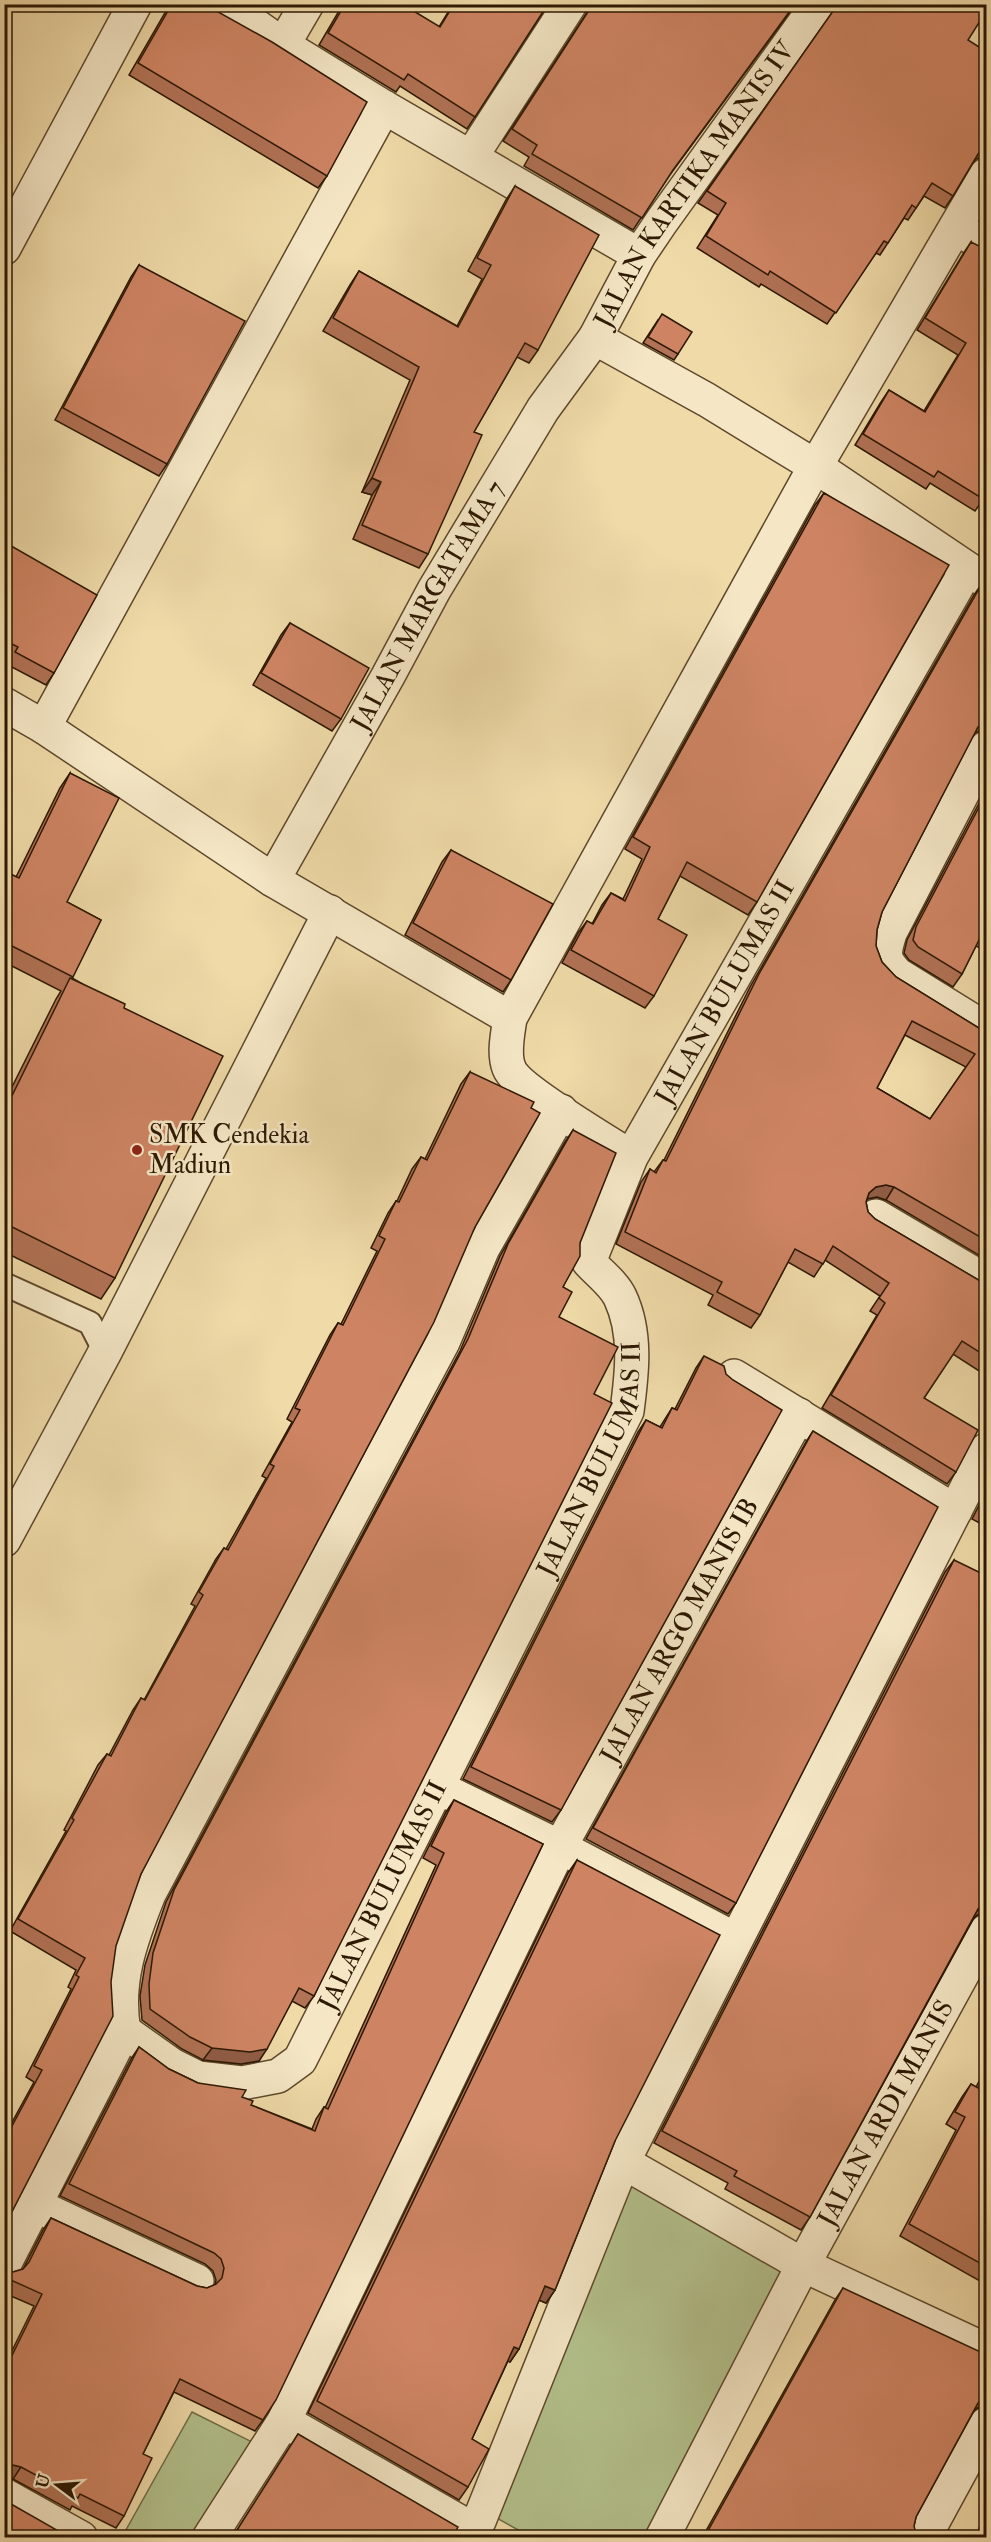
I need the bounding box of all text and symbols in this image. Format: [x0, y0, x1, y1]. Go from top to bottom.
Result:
street label: JALAN KARTIKA MANIS IV [587, 34, 803, 334]
street label: JALAN MARGATAMA 7 [344, 475, 512, 738]
street label: JALAN BULUMAS II [648, 875, 802, 1111]
place label: SMK Cendekia Madiun [149, 1119, 310, 1181]
marker: SMK Cendekia Madiun [130, 1143, 144, 1157]
street label: JALAN BULUMAS II [530, 1341, 648, 1583]
street label: JALAN ARGO MANIS IB [593, 1493, 766, 1770]
street label: JALAN BULUMAS II [311, 1775, 454, 2017]
street label: JALAN ARDI MANIS [811, 1995, 961, 2233]
north arrow [27, 2455, 87, 2515]
text: U [32, 2471, 55, 2490]

